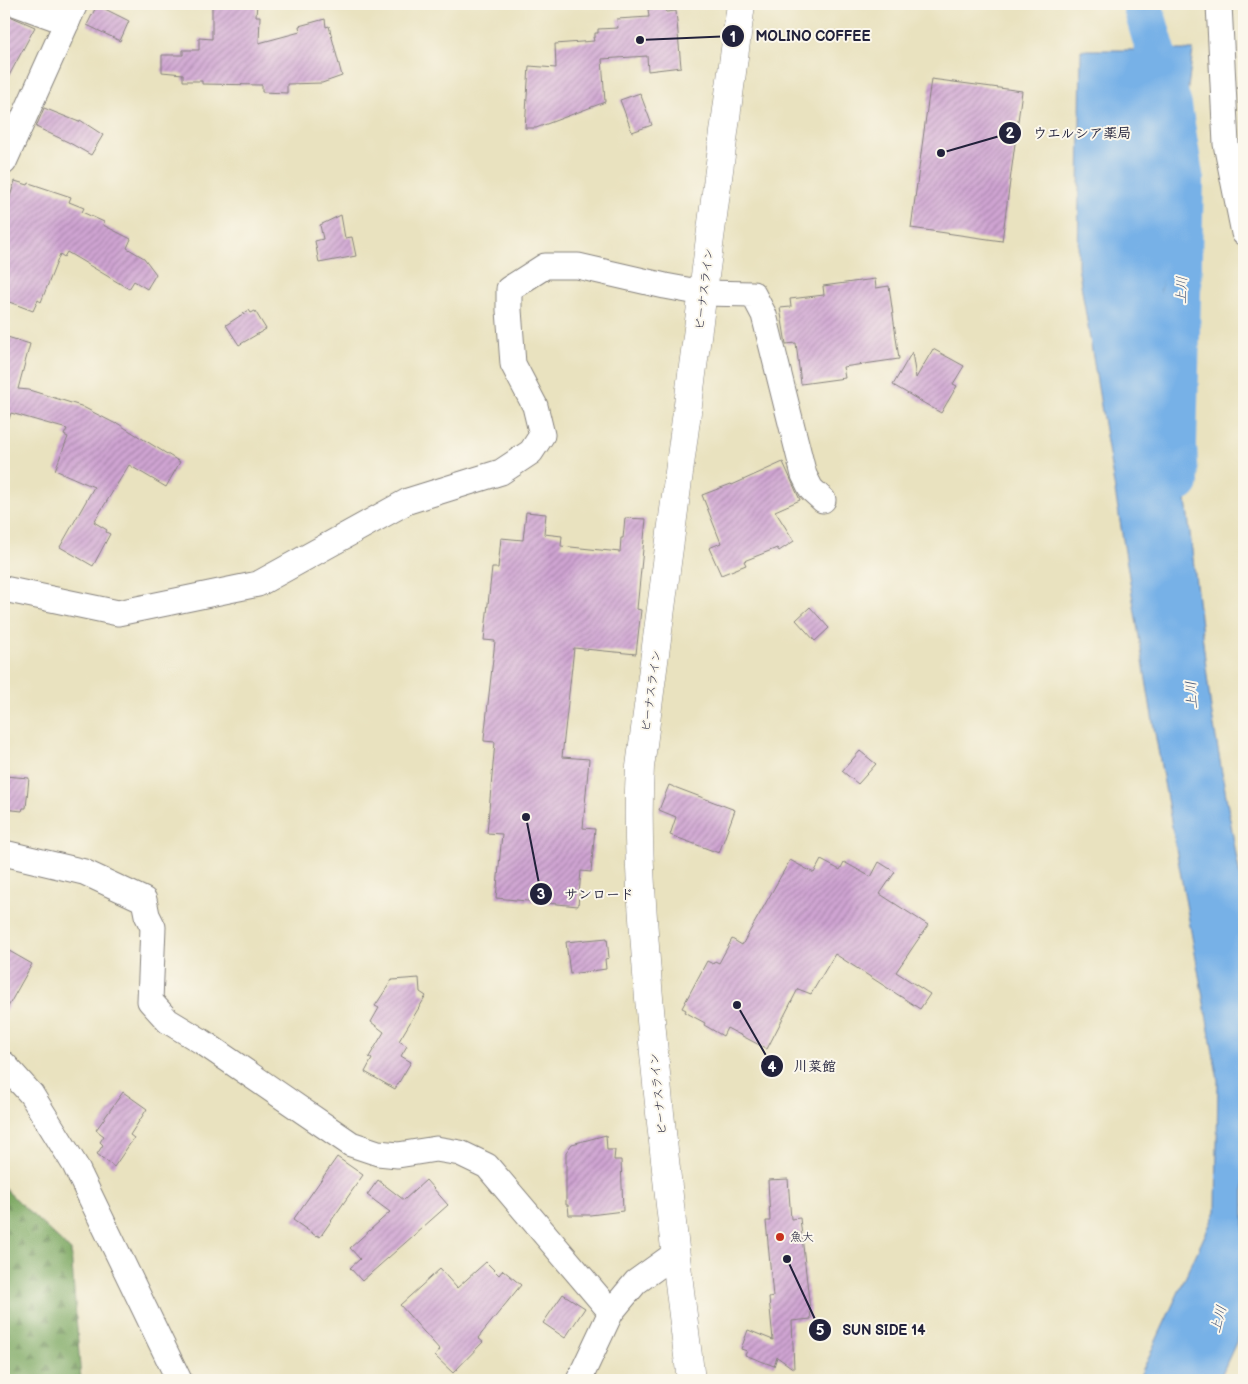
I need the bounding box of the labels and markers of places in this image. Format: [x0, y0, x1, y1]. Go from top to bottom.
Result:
callout: MOLINO COFFEE [720, 22, 880, 51]
callout: ウエルシア薬局 [998, 118, 1141, 147]
callout: サンロード [529, 879, 644, 908]
callout: 川菜館 [759, 1052, 846, 1081]
place label: 魚大 [790, 1230, 814, 1245]
marker: 魚大 [774, 1231, 786, 1243]
callout: SUN SIDE 14 [807, 1316, 935, 1345]

